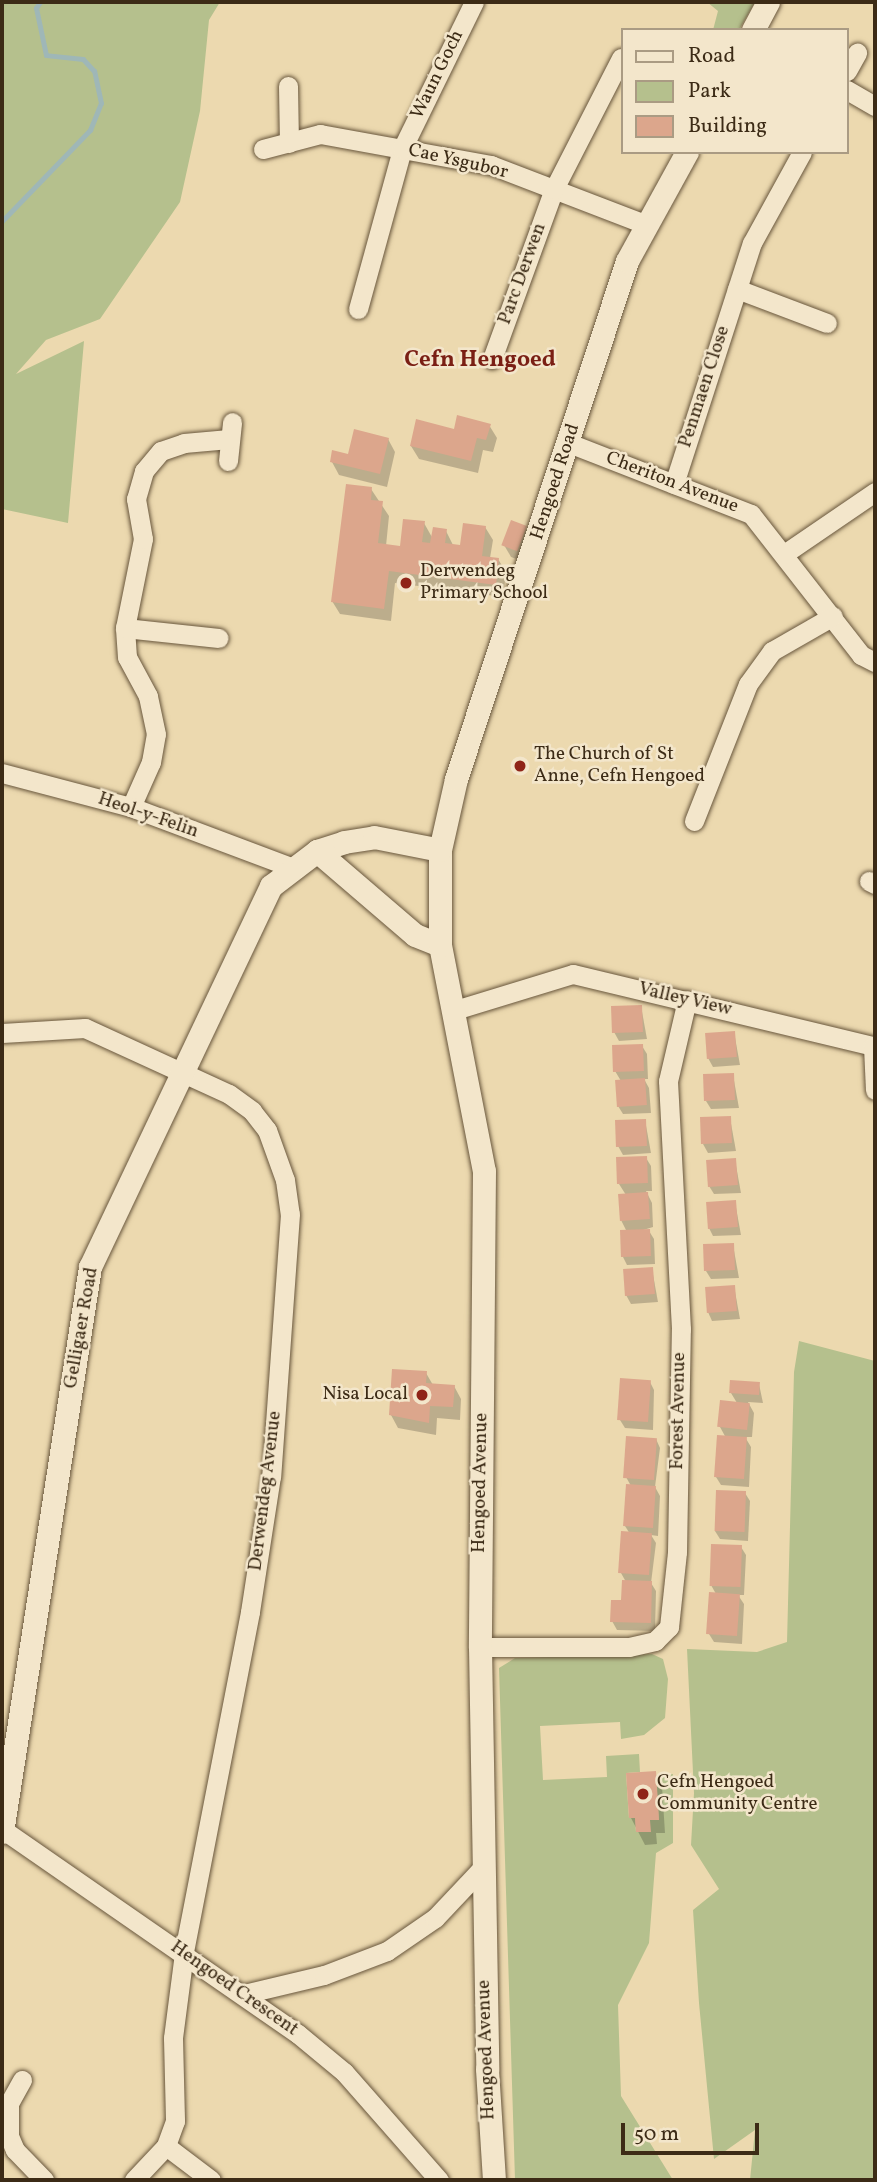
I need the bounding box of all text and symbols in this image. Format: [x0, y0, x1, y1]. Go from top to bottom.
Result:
street label: Waun Goch [407, 27, 469, 123]
legend [622, 28, 849, 154]
text: Road [688, 42, 735, 71]
text: Park [688, 77, 731, 106]
text: Building [688, 112, 767, 141]
street label: Cae Ysgubor [406, 139, 510, 185]
street label: Parc Derwen [494, 220, 552, 328]
street label: Penmaen Close [675, 323, 735, 451]
district label: Cefn Hengoed [404, 346, 556, 374]
street label: Hengoed Road [526, 421, 586, 543]
street label: Cheriton Avenue [602, 447, 742, 519]
place label: Derwendeg Primary School [420, 561, 549, 605]
marker: Derwendeg Primary School [398, 575, 414, 591]
place label: The Church of St Anne, Cefn Hengoed [534, 744, 705, 788]
marker: The Church of St Anne, Cefn Hengoed [512, 758, 528, 774]
street label: Heol-y-Felin [95, 788, 201, 844]
street label: Valley View [635, 978, 735, 1022]
street label: Gelligaer Road [60, 1266, 104, 1390]
street label: Forest Avenue [667, 1352, 691, 1470]
place label: Nisa Local [322, 1384, 408, 1406]
marker: Nisa Local [414, 1387, 430, 1403]
street label: Derwendeg Avenue [245, 1410, 287, 1572]
street label: Hengoed Avenue [468, 1413, 494, 1553]
place label: Cefn Hengoed Community Centre [657, 1772, 818, 1816]
marker: Cefn Hengoed Community Centre [635, 1786, 651, 1802]
street label: Hengoed Crescent [166, 1936, 302, 2042]
street label: Hengoed Avenue [473, 1980, 501, 2120]
scale bar [625, 2108, 763, 2152]
text: 50 m [634, 2120, 679, 2149]

